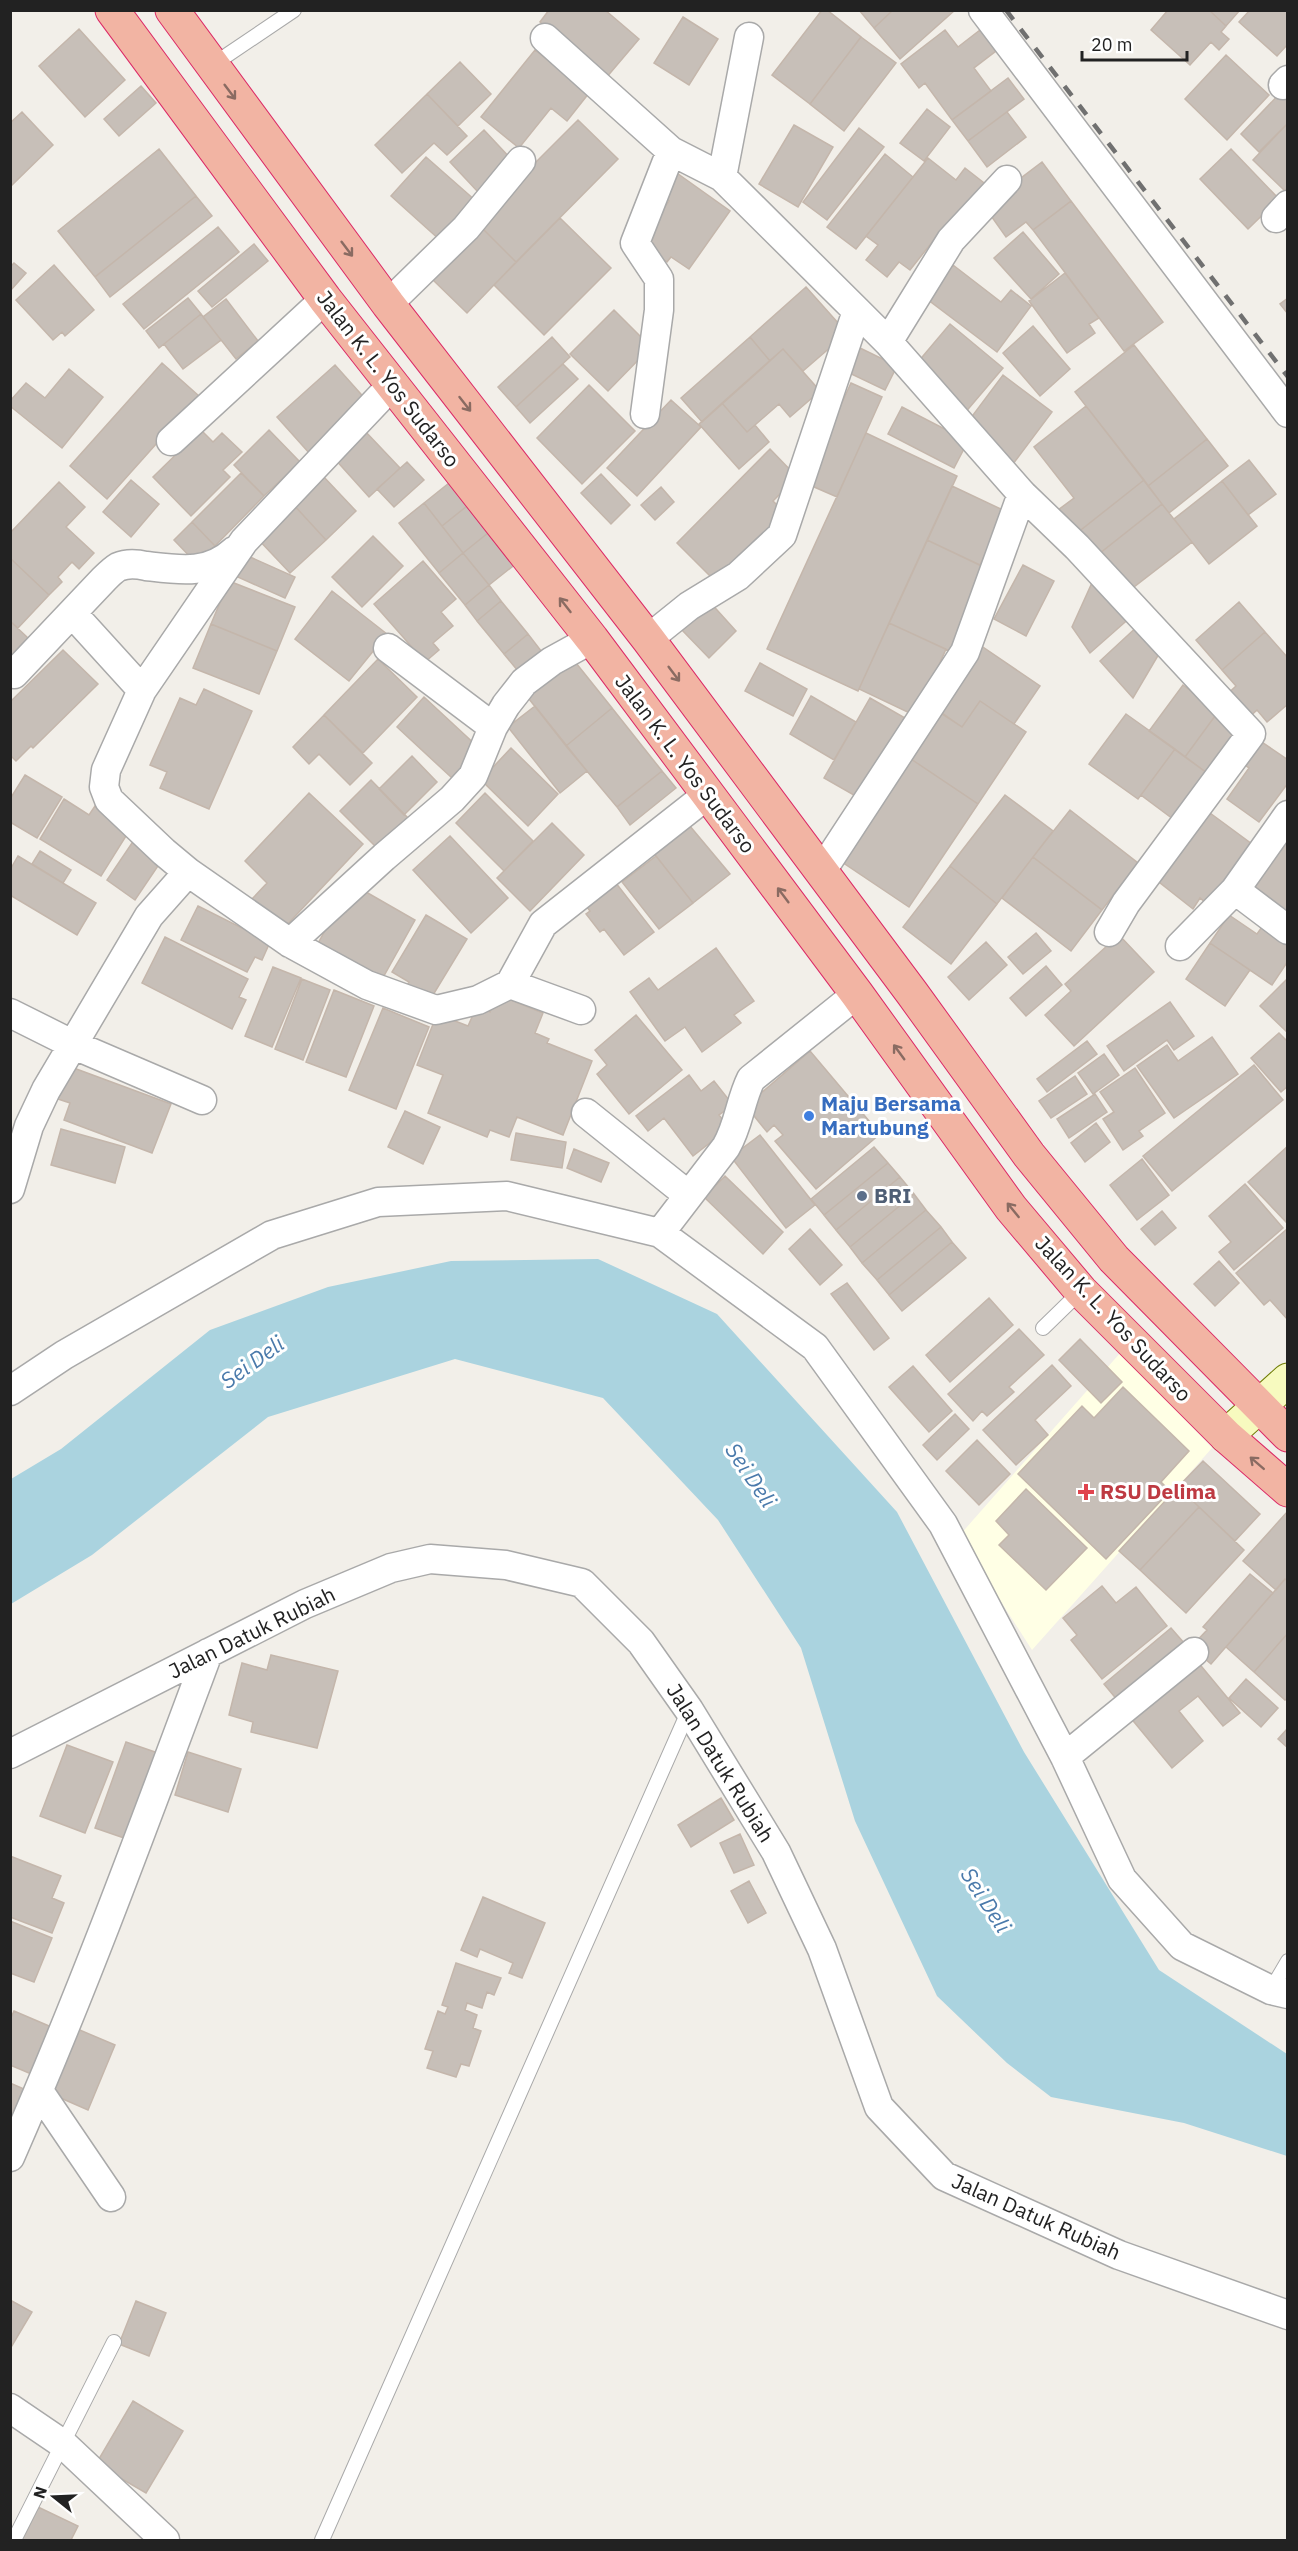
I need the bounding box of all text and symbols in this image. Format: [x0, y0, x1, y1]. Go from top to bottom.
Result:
scale bar [1082, 24, 1187, 62]
text: 20 m [1091, 33, 1133, 56]
one-way arrow [224, 84, 237, 100]
one-way arrow [340, 240, 353, 256]
street label: Jalan K. L. Yos Sudarso [311, 284, 467, 473]
one-way arrow [459, 395, 472, 411]
one-way arrow [558, 597, 571, 613]
one-way arrow [668, 666, 680, 682]
street label: Jalan K. L. Yos Sudarso [609, 668, 762, 859]
one-way arrow [777, 888, 789, 904]
one-way arrow [893, 1045, 905, 1061]
place label: Maju Bersama Martubung [821, 1089, 961, 1141]
marker: Maju Bersama Martubung [802, 1109, 816, 1123]
place label: BRI [874, 1181, 911, 1209]
marker: BRI [855, 1189, 869, 1203]
one-way arrow [1006, 1203, 1020, 1218]
street label: Jalan K. L. Yos Sudarso [1029, 1229, 1198, 1407]
water label: Sei Deli [214, 1329, 290, 1395]
water label: Sei Deli [719, 1437, 784, 1513]
one-way arrow [1249, 1456, 1264, 1470]
place label: RSU Delima [1100, 1477, 1216, 1505]
marker: RSU Delima [1077, 1483, 1095, 1501]
street label: Jalan Datuk Rubiah [163, 1580, 340, 1685]
street label: Jalan Datuk Rubiah [661, 1678, 781, 1847]
water label: Sei Deli [955, 1862, 1018, 1938]
street label: Jalan Datuk Rubiah [947, 2166, 1125, 2266]
north arrow [24, 2467, 84, 2527]
text: N [28, 2484, 51, 2501]

